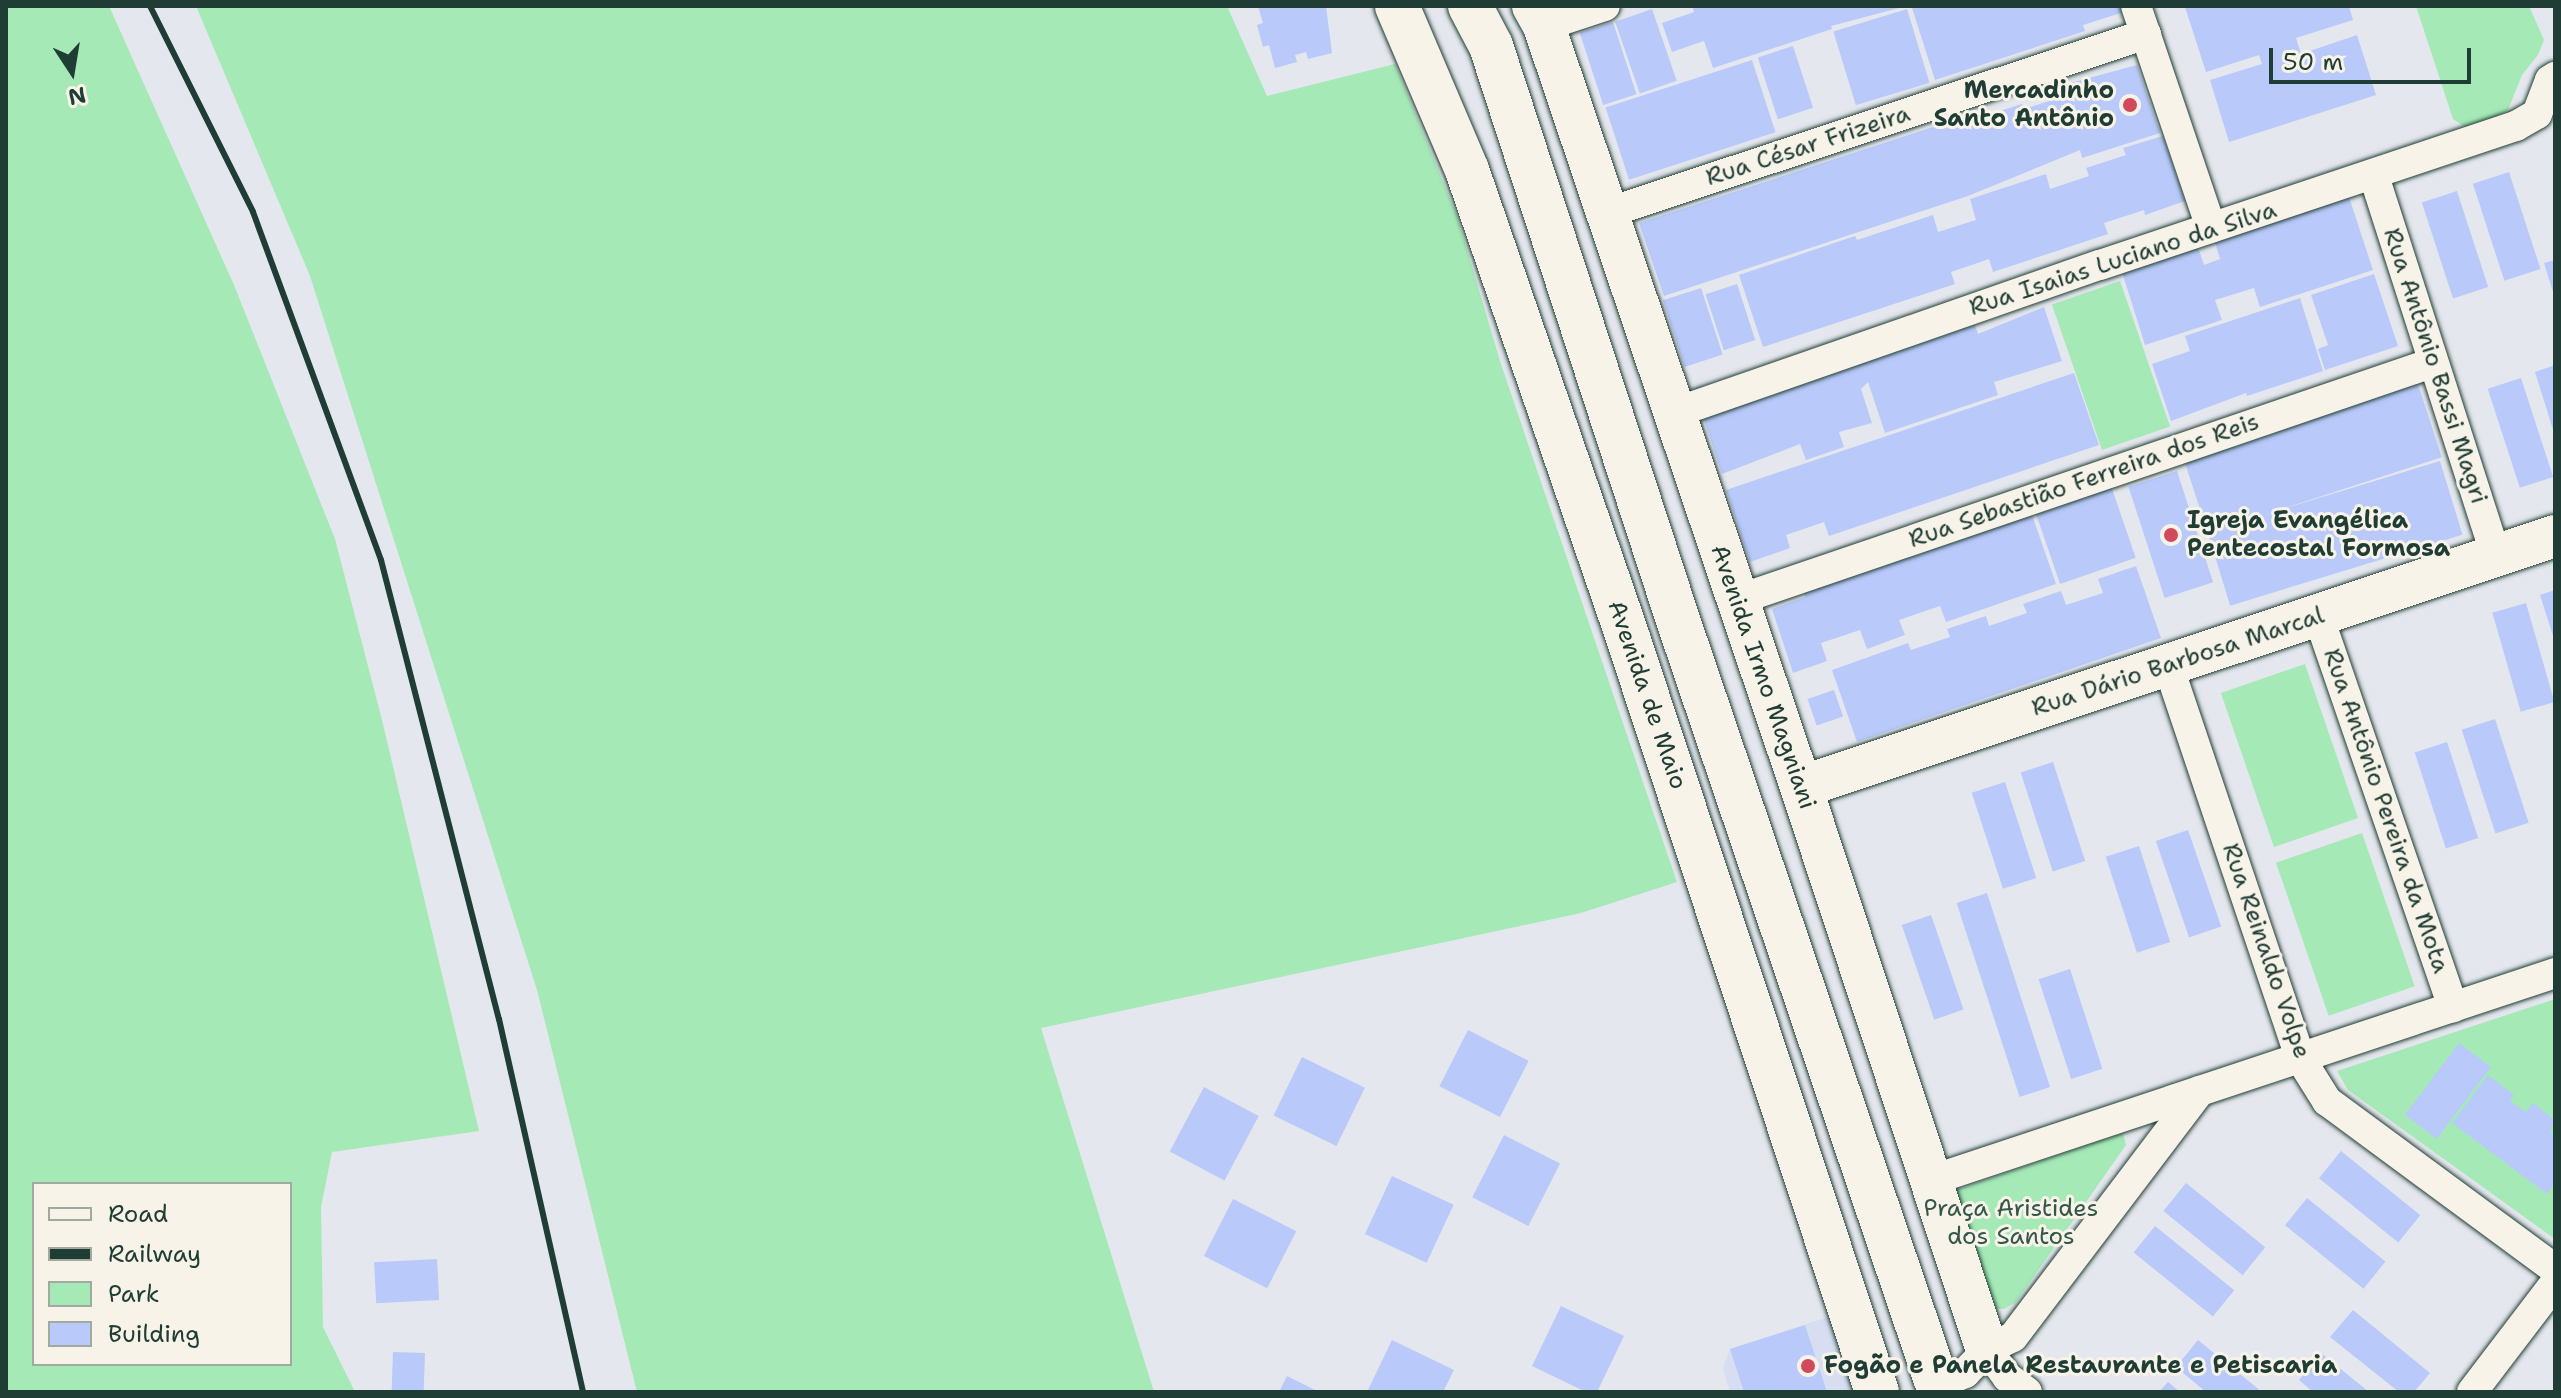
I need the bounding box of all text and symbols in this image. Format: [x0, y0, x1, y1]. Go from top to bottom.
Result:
north arrow [32, 32, 112, 112]
scale bar [2273, 32, 2475, 82]
text: 50 m [2283, 46, 2343, 78]
place label: Mercadinho Santo Antônio [1934, 77, 2114, 133]
text: N [66, 80, 89, 112]
marker: Mercadinho Santo Antônio [2121, 96, 2139, 114]
street label: Rua César Frizeira [1702, 99, 1914, 193]
street label: Rua Isaias Luciano da Silva [1966, 196, 2280, 322]
street label: Rua Antônio Bassi Magri [2377, 225, 2493, 507]
street label: Rua Sebastião Ferreira dos Reis [1905, 407, 2263, 555]
place label: Igreja Evangélica Pentecostal Formosa [2187, 507, 2450, 563]
marker: Igreja Evangélica Pentecostal Formosa [2162, 526, 2180, 544]
street label: Avenida Irmo Magniani [1704, 541, 1822, 813]
street label: Avenida de Maio [1601, 597, 1693, 793]
street label: Rua Dário Barbosa Marcal [2028, 601, 2328, 723]
street label: Rua Antônio Pereira da Mota [2317, 645, 2455, 977]
street label: Rua Reinaldo Volpe [2216, 840, 2316, 1062]
legend [32, 1182, 292, 1366]
park label: Praça Aristides dos Santos [1924, 1195, 2098, 1251]
text: Road [108, 1198, 168, 1230]
text: Railway [108, 1238, 201, 1270]
text: Park [108, 1278, 160, 1310]
text: Building [108, 1318, 200, 1350]
place label: Fogão e Panela Restaurante e Petiscaria [1824, 1352, 2337, 1380]
marker: Fogão e Panela Restaurante e Petiscaria [1799, 1357, 1817, 1375]

